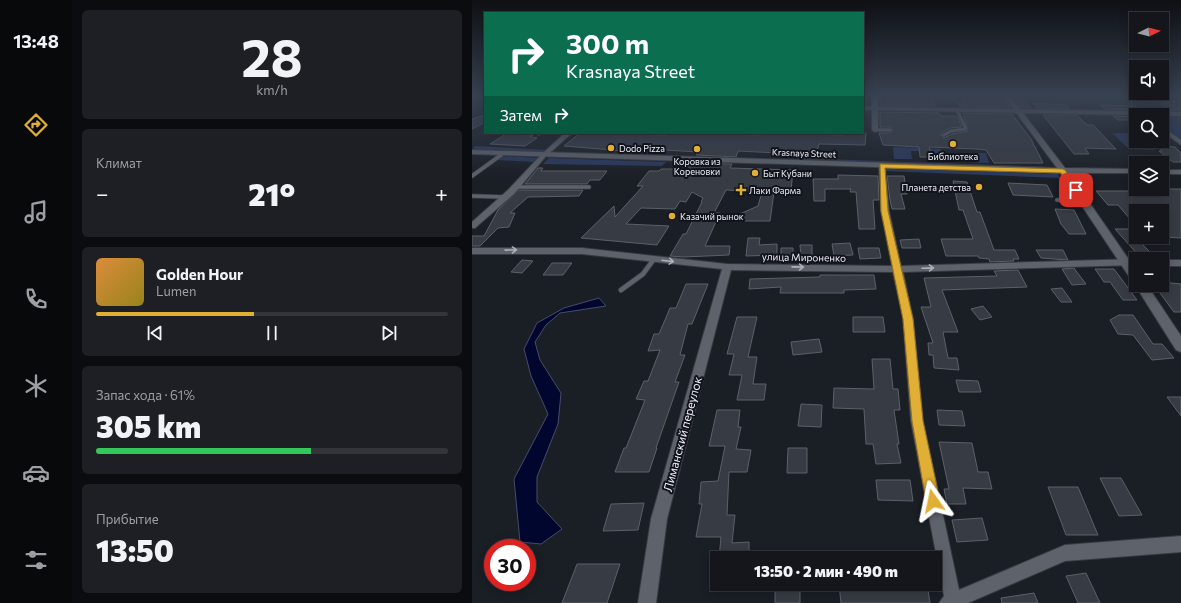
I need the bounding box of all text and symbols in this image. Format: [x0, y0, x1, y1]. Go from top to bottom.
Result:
north arrow [1129, 12, 1169, 52]
map controls [1129, 12, 1169, 292]
text: 28 [241, 24, 303, 88]
text: 300 m [566, 26, 649, 60]
icon: right [500, 28, 552, 80]
text: 13:48 [13, 30, 59, 52]
text: Krasnaya Street [566, 60, 695, 82]
button: sound [1129, 60, 1169, 100]
text: km/h [256, 82, 288, 98]
icon: right [550, 104, 572, 126]
text: Затем [500, 106, 542, 124]
button: search [1129, 108, 1169, 148]
icon: directions [22, 111, 50, 139]
marker: Библиотека [948, 139, 958, 149]
marker: Dodo Pizza [606, 143, 616, 153]
place label: Dodo Pizza [619, 143, 665, 154]
marker: Коровка из Кореновки [692, 144, 702, 154]
street label: Krasnaya Street [772, 146, 837, 160]
place label: Библиотека [928, 151, 978, 162]
text: Климат [96, 155, 142, 171]
place label: Коровка из Кореновки [673, 156, 721, 177]
button: layers [1129, 156, 1169, 196]
marker: Быт Кубани [750, 168, 760, 178]
place label: Быт Кубани [763, 168, 812, 179]
pin [1059, 173, 1093, 207]
text: 21° [248, 175, 295, 212]
icon: arrive [1065, 179, 1087, 201]
text: − [96, 180, 109, 207]
text: + [435, 180, 448, 207]
place label: Планета детства [902, 182, 971, 193]
marker: Планета детства [974, 182, 984, 192]
marker: Лаки Фарма [736, 185, 746, 195]
place label: Лаки Фарма [749, 185, 801, 196]
icon: music [22, 198, 50, 226]
button: + [1129, 204, 1169, 244]
marker: Казачий рынок [667, 211, 677, 221]
place label: Казачий рынок [680, 211, 744, 222]
one-way arrow [504, 246, 517, 254]
street label: улица Мироненко [762, 250, 846, 264]
button: − [1129, 252, 1169, 292]
one-way arrow [662, 257, 675, 264]
one-way arrow [791, 264, 804, 271]
one-way arrow [921, 264, 934, 272]
text: Golden Hour [156, 265, 243, 283]
text: Lumen [156, 283, 196, 299]
icon: phone [22, 285, 50, 313]
icon: previous [144, 322, 166, 344]
icon: pause [261, 322, 283, 344]
icon: next [378, 322, 400, 344]
icon: climate [22, 372, 50, 400]
street label: Лиманский переулок [660, 374, 704, 493]
text: Запас хода · 61% [96, 387, 195, 403]
text: 305 km [96, 407, 201, 444]
icon: car [22, 459, 50, 487]
position arrow [912, 480, 954, 522]
text: Прибытие [96, 511, 159, 527]
text: 13:50 [96, 531, 174, 568]
speed limit sign: 30 [484, 539, 536, 591]
icon: filters [22, 546, 50, 574]
text: 13:50 · 2 мин · 490 m [754, 562, 898, 580]

